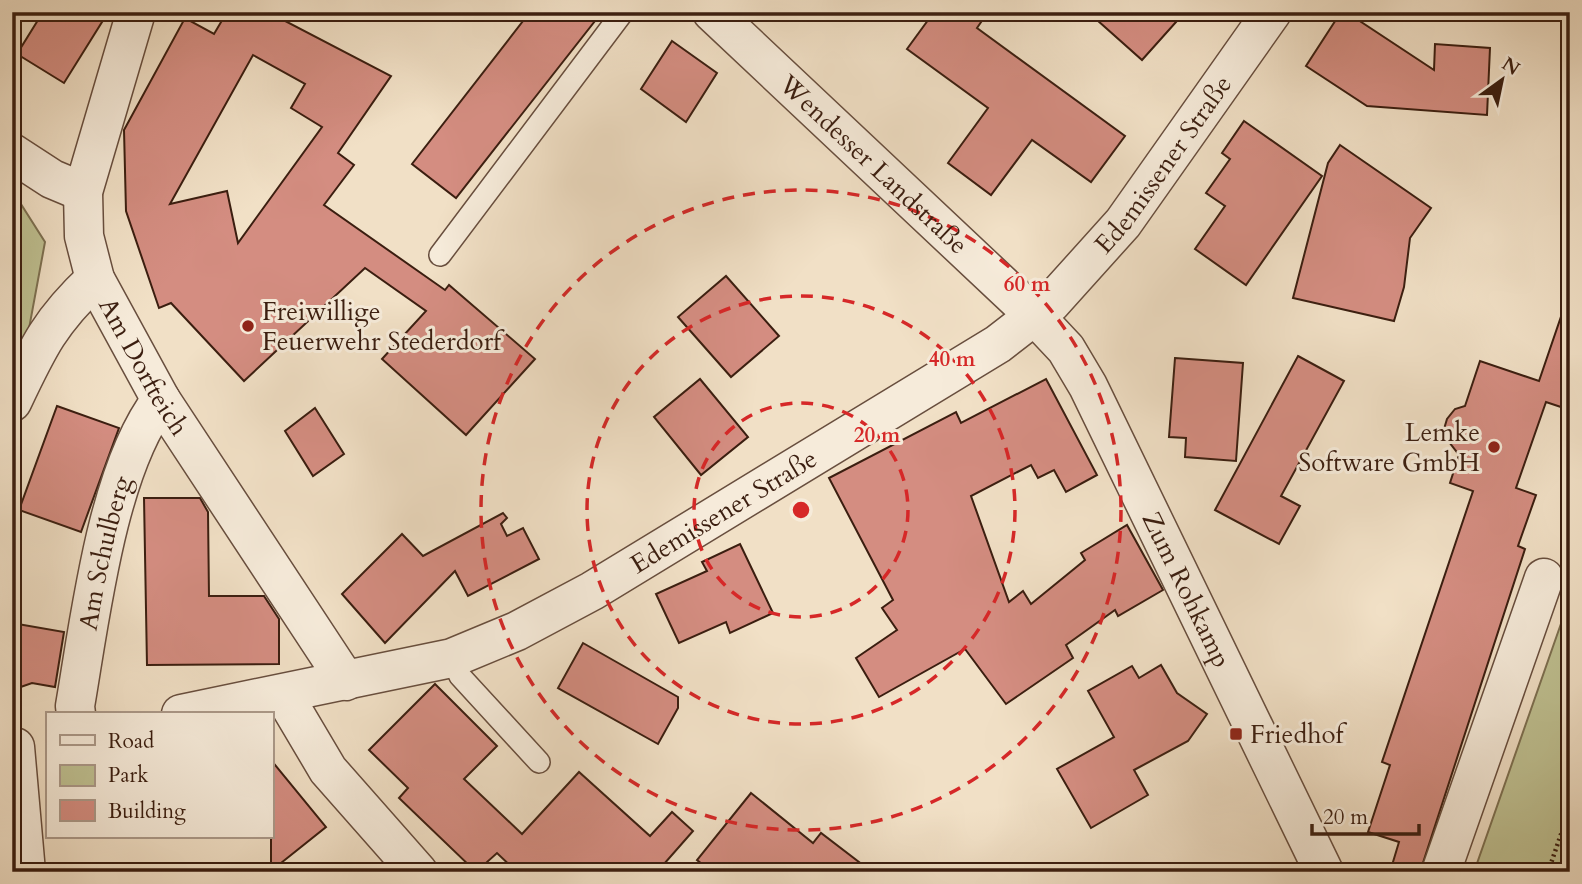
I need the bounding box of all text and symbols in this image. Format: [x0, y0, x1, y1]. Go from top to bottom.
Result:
north arrow [1466, 46, 1536, 116]
text: N [1497, 51, 1525, 82]
street label: Wendesser Landstraße [771, 66, 976, 262]
street label: Edemissener Straße [1086, 68, 1240, 261]
text: 60 m [1004, 270, 1051, 299]
street label: Am Dorfteich [91, 291, 197, 442]
place label: Freiwillige Feuerwehr Stederdorf [262, 294, 505, 359]
marker: Freiwillige Feuerwehr Stederdorf [240, 318, 256, 334]
text: 40 m [929, 345, 976, 374]
place label: Lemke Software GmbH [1298, 415, 1480, 480]
text: 20 m [854, 421, 901, 450]
marker: Lemke Software GmbH [1486, 439, 1502, 455]
street label: Edemissener Straße [624, 441, 823, 581]
street label: Am Schulberg [70, 471, 140, 633]
centre of rings [789, 498, 813, 522]
street label: Zum Rohkamp [1134, 506, 1239, 673]
legend [46, 712, 273, 838]
place label: Friedhof [1250, 717, 1348, 752]
marker: Friedhof [1228, 726, 1244, 742]
text: Road [108, 727, 154, 756]
text: Park [108, 761, 149, 790]
scale bar [1312, 793, 1419, 837]
text: Building [108, 797, 186, 826]
text: 20 m [1323, 803, 1368, 832]

